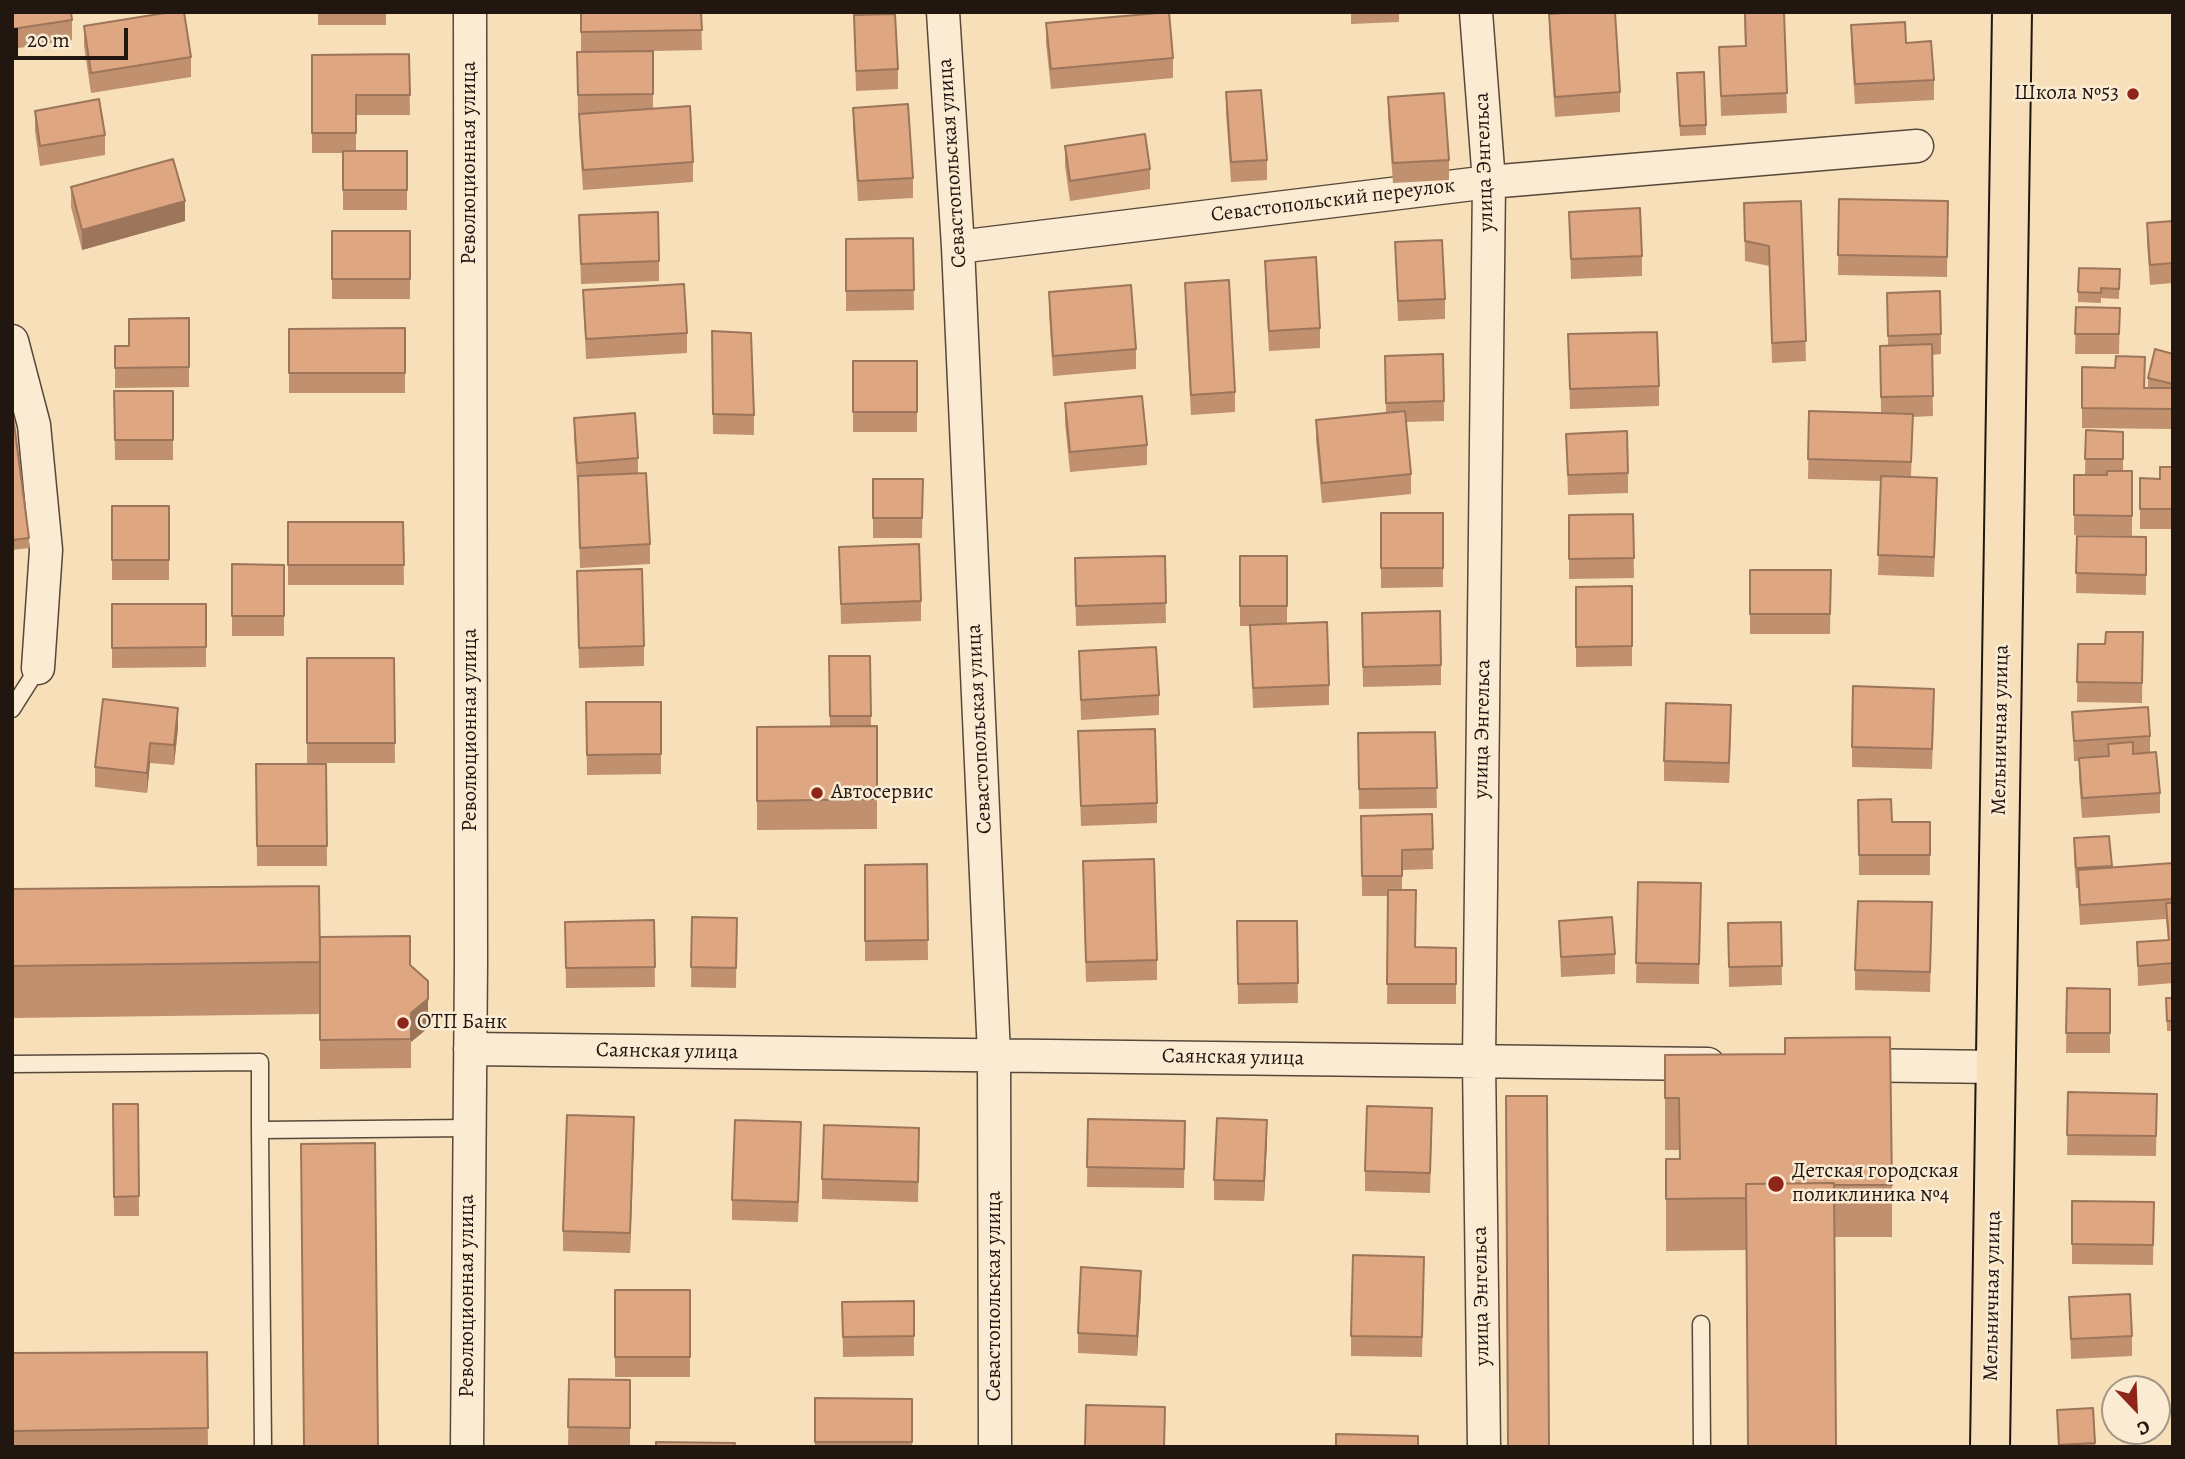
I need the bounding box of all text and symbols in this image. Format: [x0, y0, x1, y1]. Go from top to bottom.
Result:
scale bar [18, 14, 131, 58]
text: 20 m [27, 26, 70, 54]
street label: Севастопольская улица [933, 57, 973, 269]
street label: Революционная улица [457, 61, 483, 265]
place label: Школа №53 [2014, 81, 2119, 107]
marker: Школа №53 [2125, 86, 2141, 102]
street label: улица Энгельса [1470, 92, 1500, 232]
street label: Севастопольский переулок [1210, 174, 1456, 228]
street label: Севастопольская улица [962, 623, 998, 835]
street label: Революционная улица [458, 628, 484, 832]
street label: Мельничная улица [1987, 644, 2015, 816]
street label: улица Энгельса [1469, 659, 1497, 799]
place label: Автосервис [831, 780, 934, 806]
marker: Автосервис [809, 785, 825, 801]
place label: ОТП Банк [417, 1010, 507, 1036]
marker: ОТП Банк [395, 1015, 411, 1031]
street label: Саянская улица [596, 1038, 738, 1066]
street label: Саянская улица [1162, 1044, 1304, 1072]
place label: Детская городская поликлиника №4 [1792, 1159, 1959, 1209]
marker: Детская городская поликлиника №4 [1766, 1174, 1786, 1194]
street label: Севастопольская улица [982, 1191, 1008, 1401]
street label: Революционная улица [455, 1194, 481, 1398]
street label: Мельничная улица [1979, 1210, 2007, 1382]
street label: улица Энгельса [1468, 1226, 1496, 1366]
north arrow [2101, 1375, 2171, 1445]
text: С [2133, 1413, 2154, 1442]

